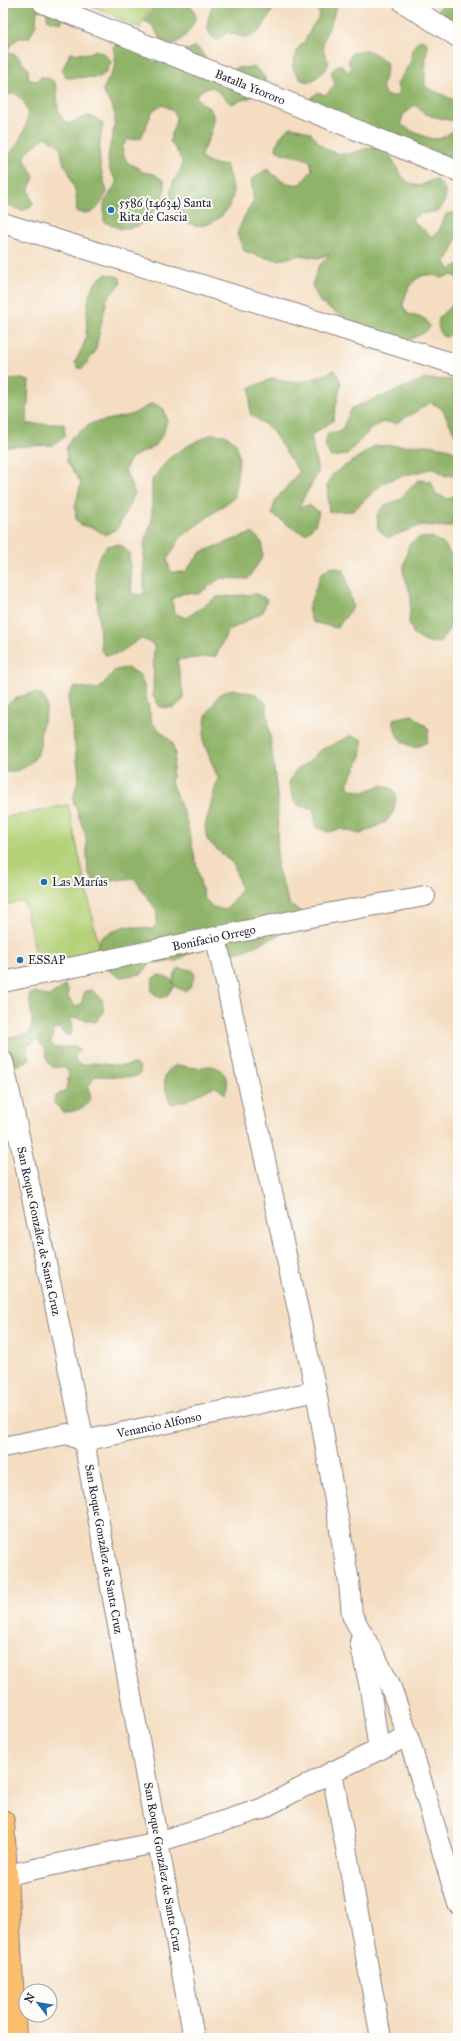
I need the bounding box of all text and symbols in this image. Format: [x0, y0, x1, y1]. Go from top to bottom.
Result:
street label: Batalla Ytororo [213, 67, 287, 107]
place label: 5586 (14634) Santa Rita de Cascia [119, 196, 212, 224]
marker: 5586 (14634) Santa Rita de Cascia [106, 205, 116, 215]
place label: Las Marías [52, 875, 108, 889]
marker: Las Marías [39, 877, 49, 887]
street label: Bonifacio Orrego [171, 922, 257, 955]
place label: ESSAP [28, 953, 65, 967]
marker: ESSAP [15, 955, 25, 965]
street label: San Roque González de Santa Cruz [13, 1145, 64, 1317]
street label: Venancio Alfonso [115, 1409, 203, 1441]
street label: San Roque González de Santa Cruz [81, 1463, 126, 1636]
street label: San Roque González de Santa Cruz [140, 1781, 185, 1954]
north arrow [18, 1983, 58, 2023]
text: N [22, 1990, 38, 2005]

